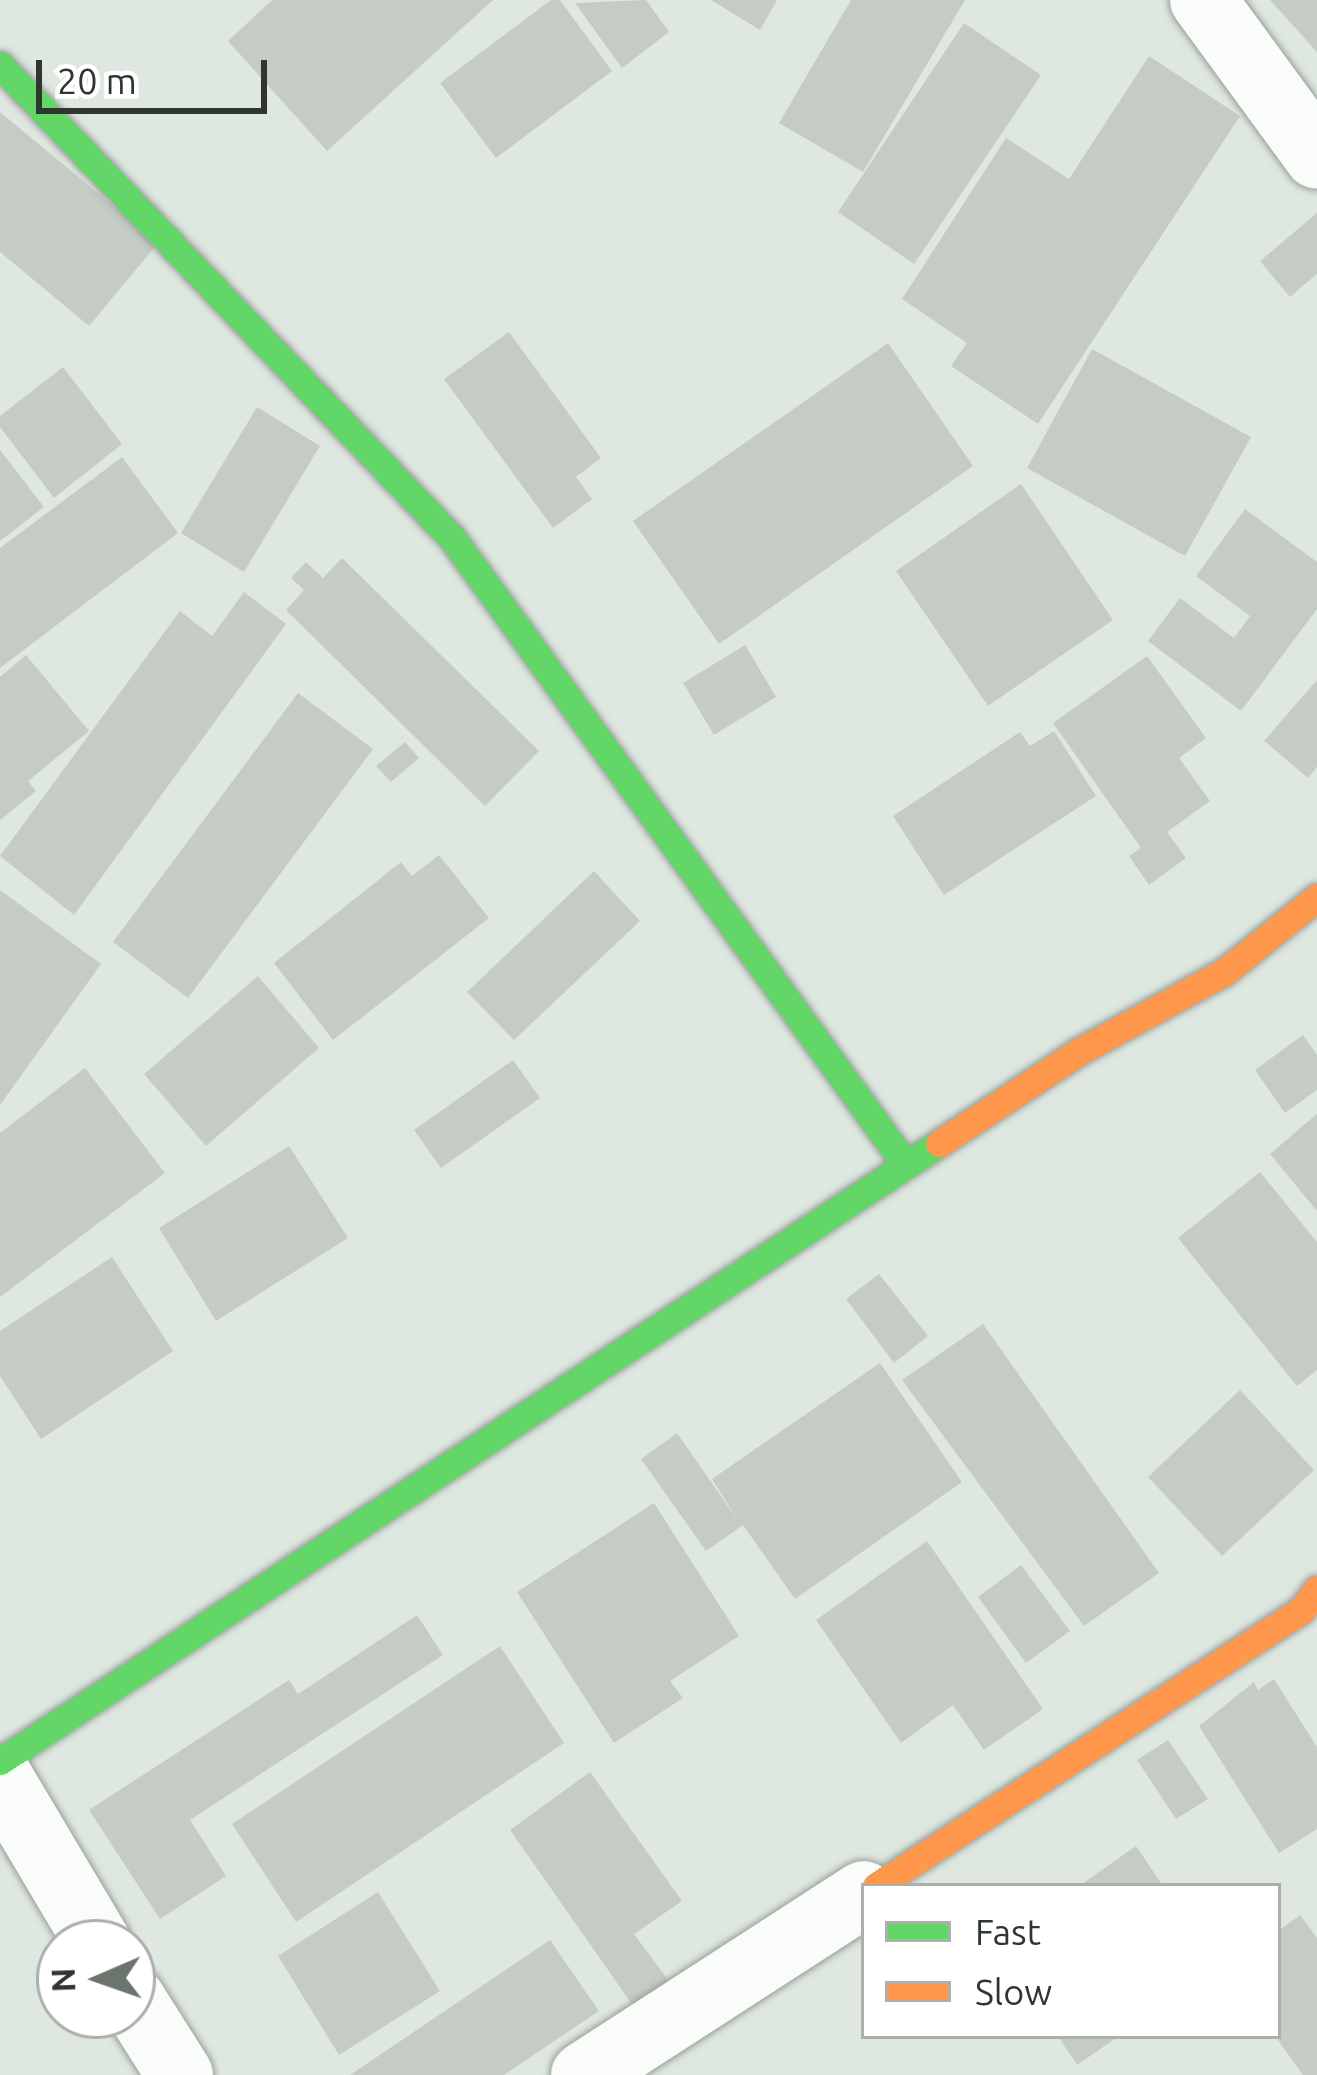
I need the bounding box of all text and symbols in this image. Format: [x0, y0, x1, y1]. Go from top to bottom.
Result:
scale bar [42, 36, 273, 110]
text: 20 m [57, 60, 137, 101]
legend [861, 1883, 1281, 2039]
text: Fast [975, 1911, 1041, 1952]
north arrow [36, 1919, 156, 2039]
text: N [44, 1967, 81, 1993]
text: Slow [975, 1971, 1052, 2012]

